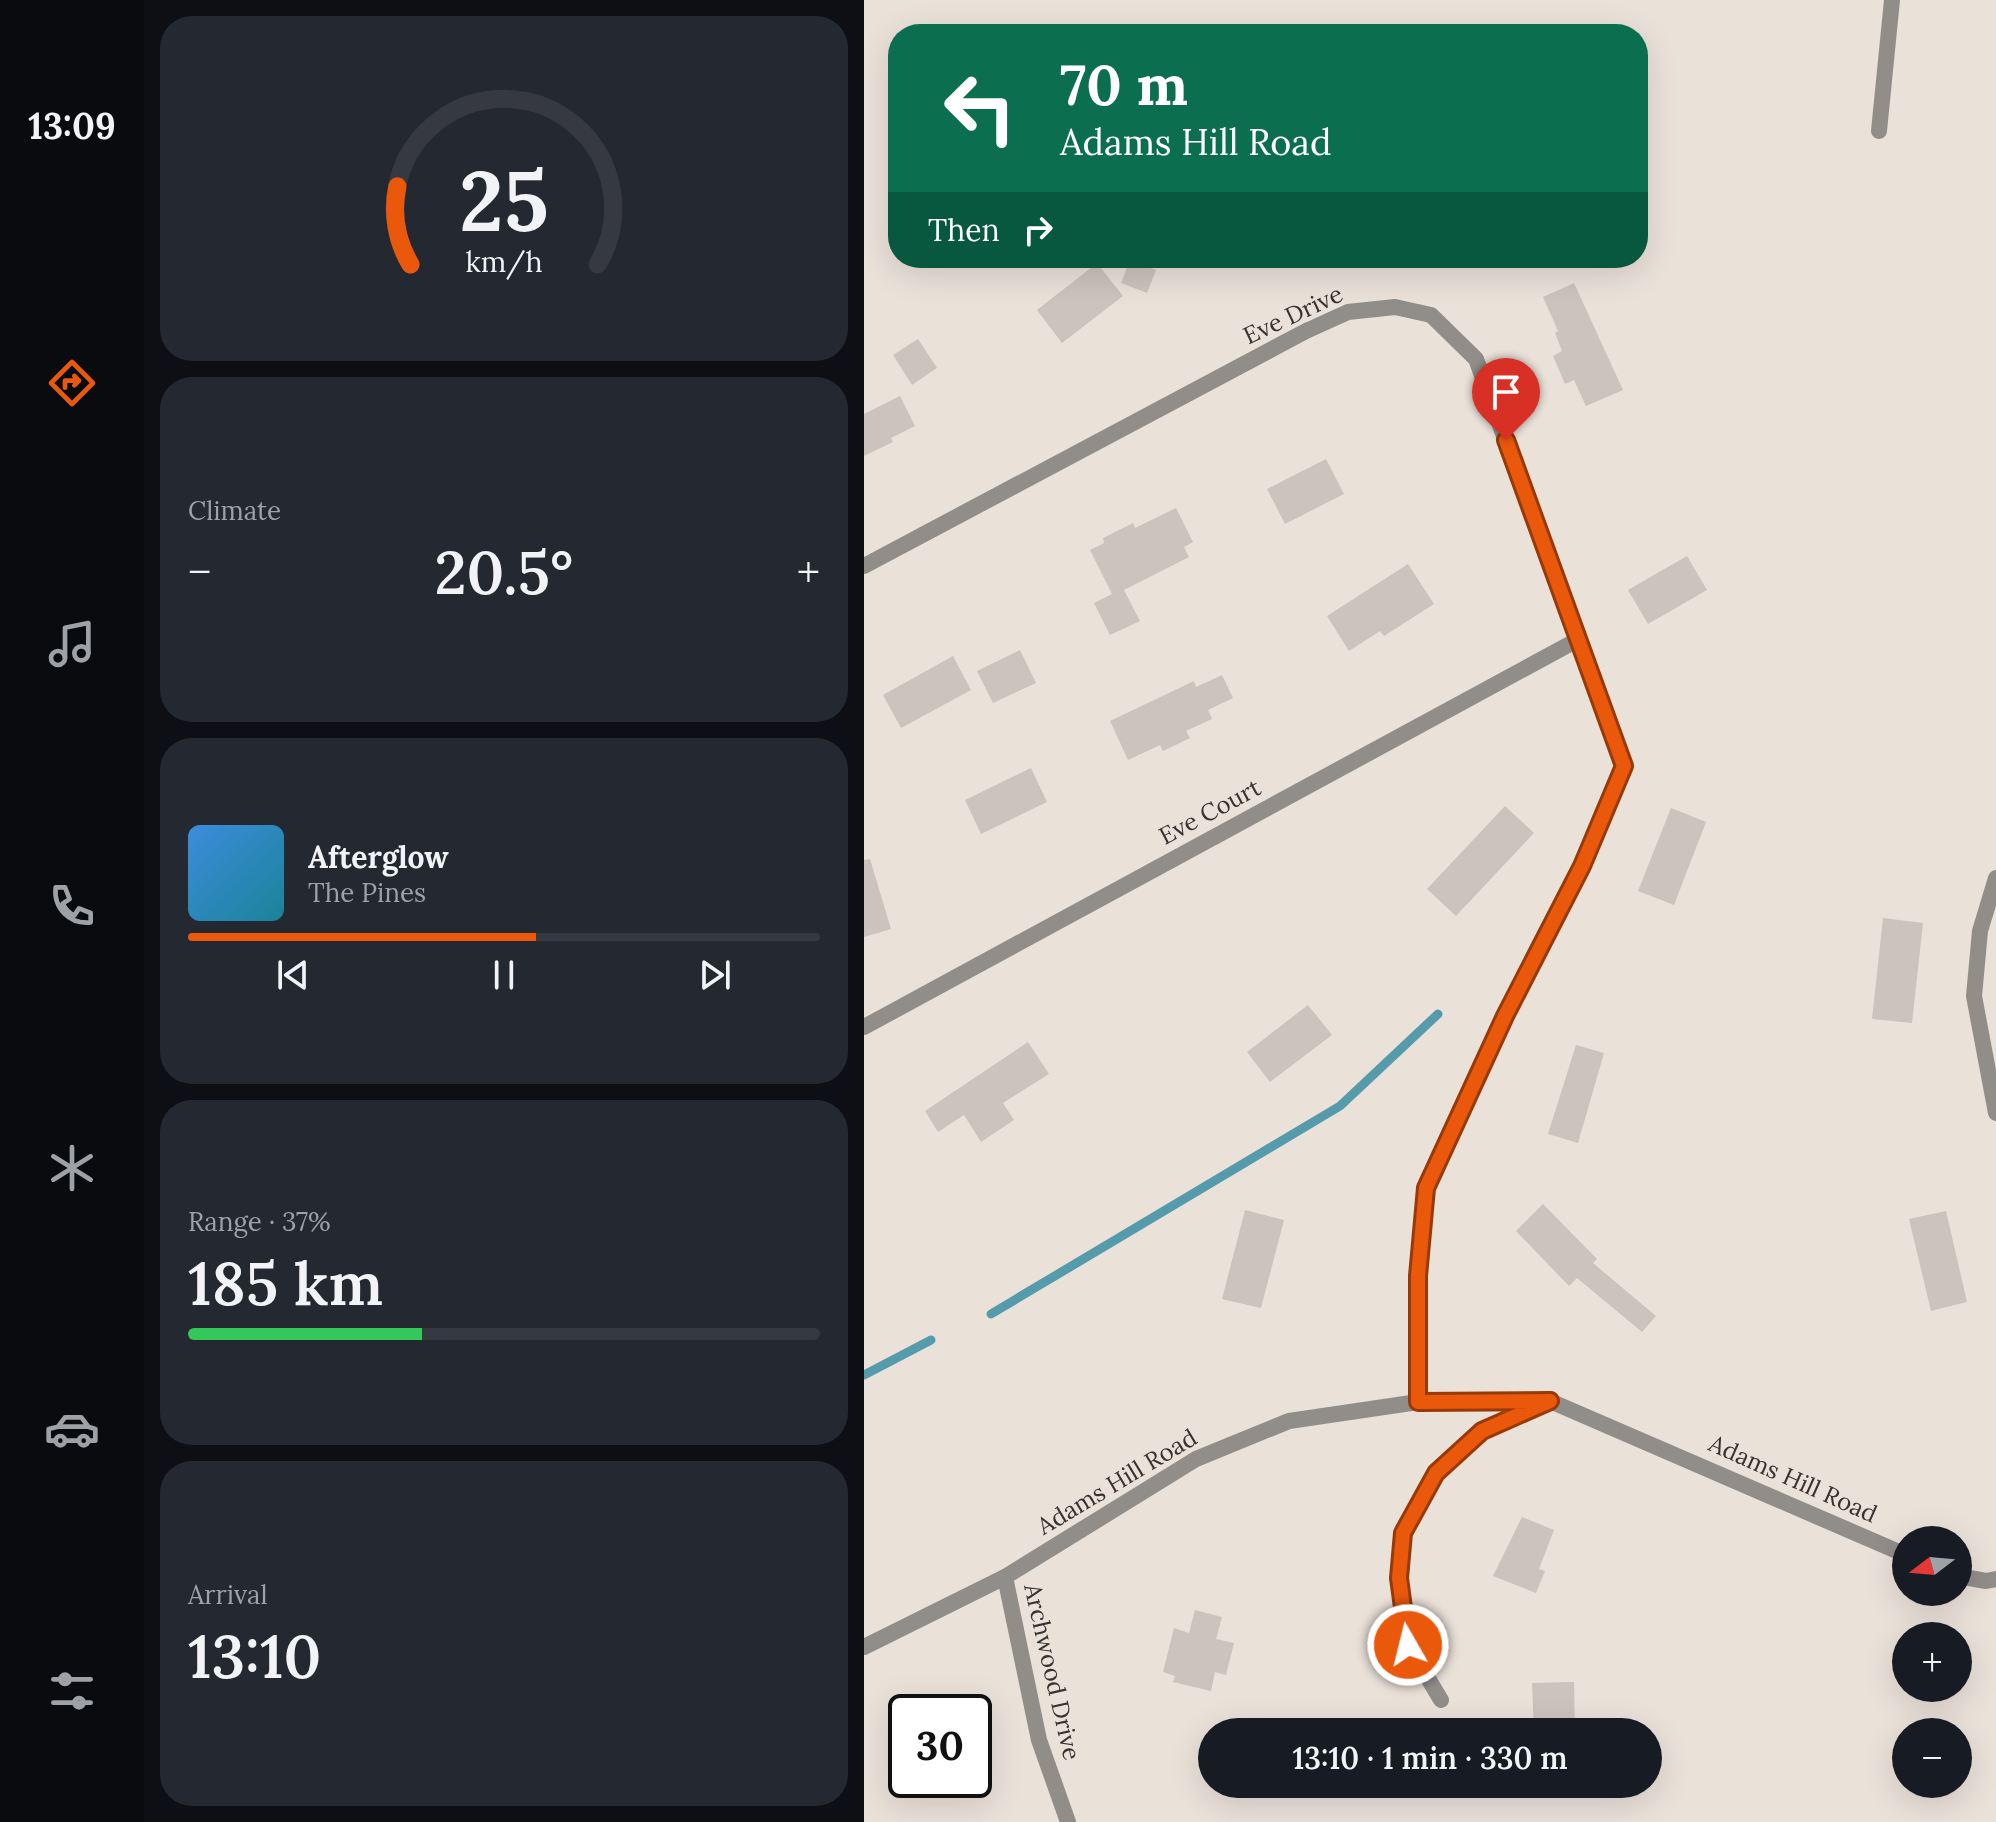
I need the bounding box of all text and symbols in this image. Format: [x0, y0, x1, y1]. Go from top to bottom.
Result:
text: 70 m [1060, 49, 1188, 120]
icon: left [928, 56, 1032, 160]
text: 13:09 [28, 103, 116, 149]
text: Adams Hill Road [1060, 119, 1331, 165]
text: 25 [459, 146, 549, 253]
icon: right [1016, 208, 1060, 252]
text: Then [928, 211, 1000, 249]
text: km/h [465, 243, 543, 280]
street label: Eve Drive [1238, 278, 1347, 351]
icon: directions [44, 355, 100, 411]
pin [1472, 358, 1540, 440]
icon: arrive [1484, 370, 1528, 414]
text: Climate [188, 494, 281, 527]
text: 20.5° [434, 534, 574, 610]
text: − [188, 544, 211, 600]
text: + [797, 544, 820, 600]
icon: music [44, 616, 100, 672]
street label: Eve Court [1153, 771, 1267, 851]
text: Afterglow [308, 838, 449, 876]
text: The Pines [308, 876, 426, 909]
icon: phone [44, 878, 100, 934]
icon: previous [271, 953, 315, 997]
icon: pause [482, 953, 526, 997]
icon: next [693, 953, 737, 997]
icon: climate [44, 1140, 100, 1196]
text: Range · 37% [188, 1205, 331, 1238]
text: 185 km [188, 1245, 383, 1321]
icon: car [44, 1401, 100, 1457]
street label: Adams Hill Road [1030, 1422, 1202, 1542]
street label: Adams Hill Road [1703, 1427, 1882, 1530]
north arrow [1892, 1526, 1972, 1606]
map controls [1892, 1526, 1972, 1798]
text: Arrival [188, 1578, 267, 1611]
street label: Archwood Drive [1017, 1580, 1088, 1763]
position arrow [1366, 1603, 1450, 1687]
text: 13:10 [188, 1618, 321, 1694]
button: + [1892, 1622, 1972, 1702]
icon: filters [44, 1663, 100, 1719]
speed limit sign: 30 [888, 1694, 992, 1798]
button: − [1892, 1718, 1972, 1798]
text: 13:10 · 1 min · 330 m [1292, 1739, 1568, 1777]

